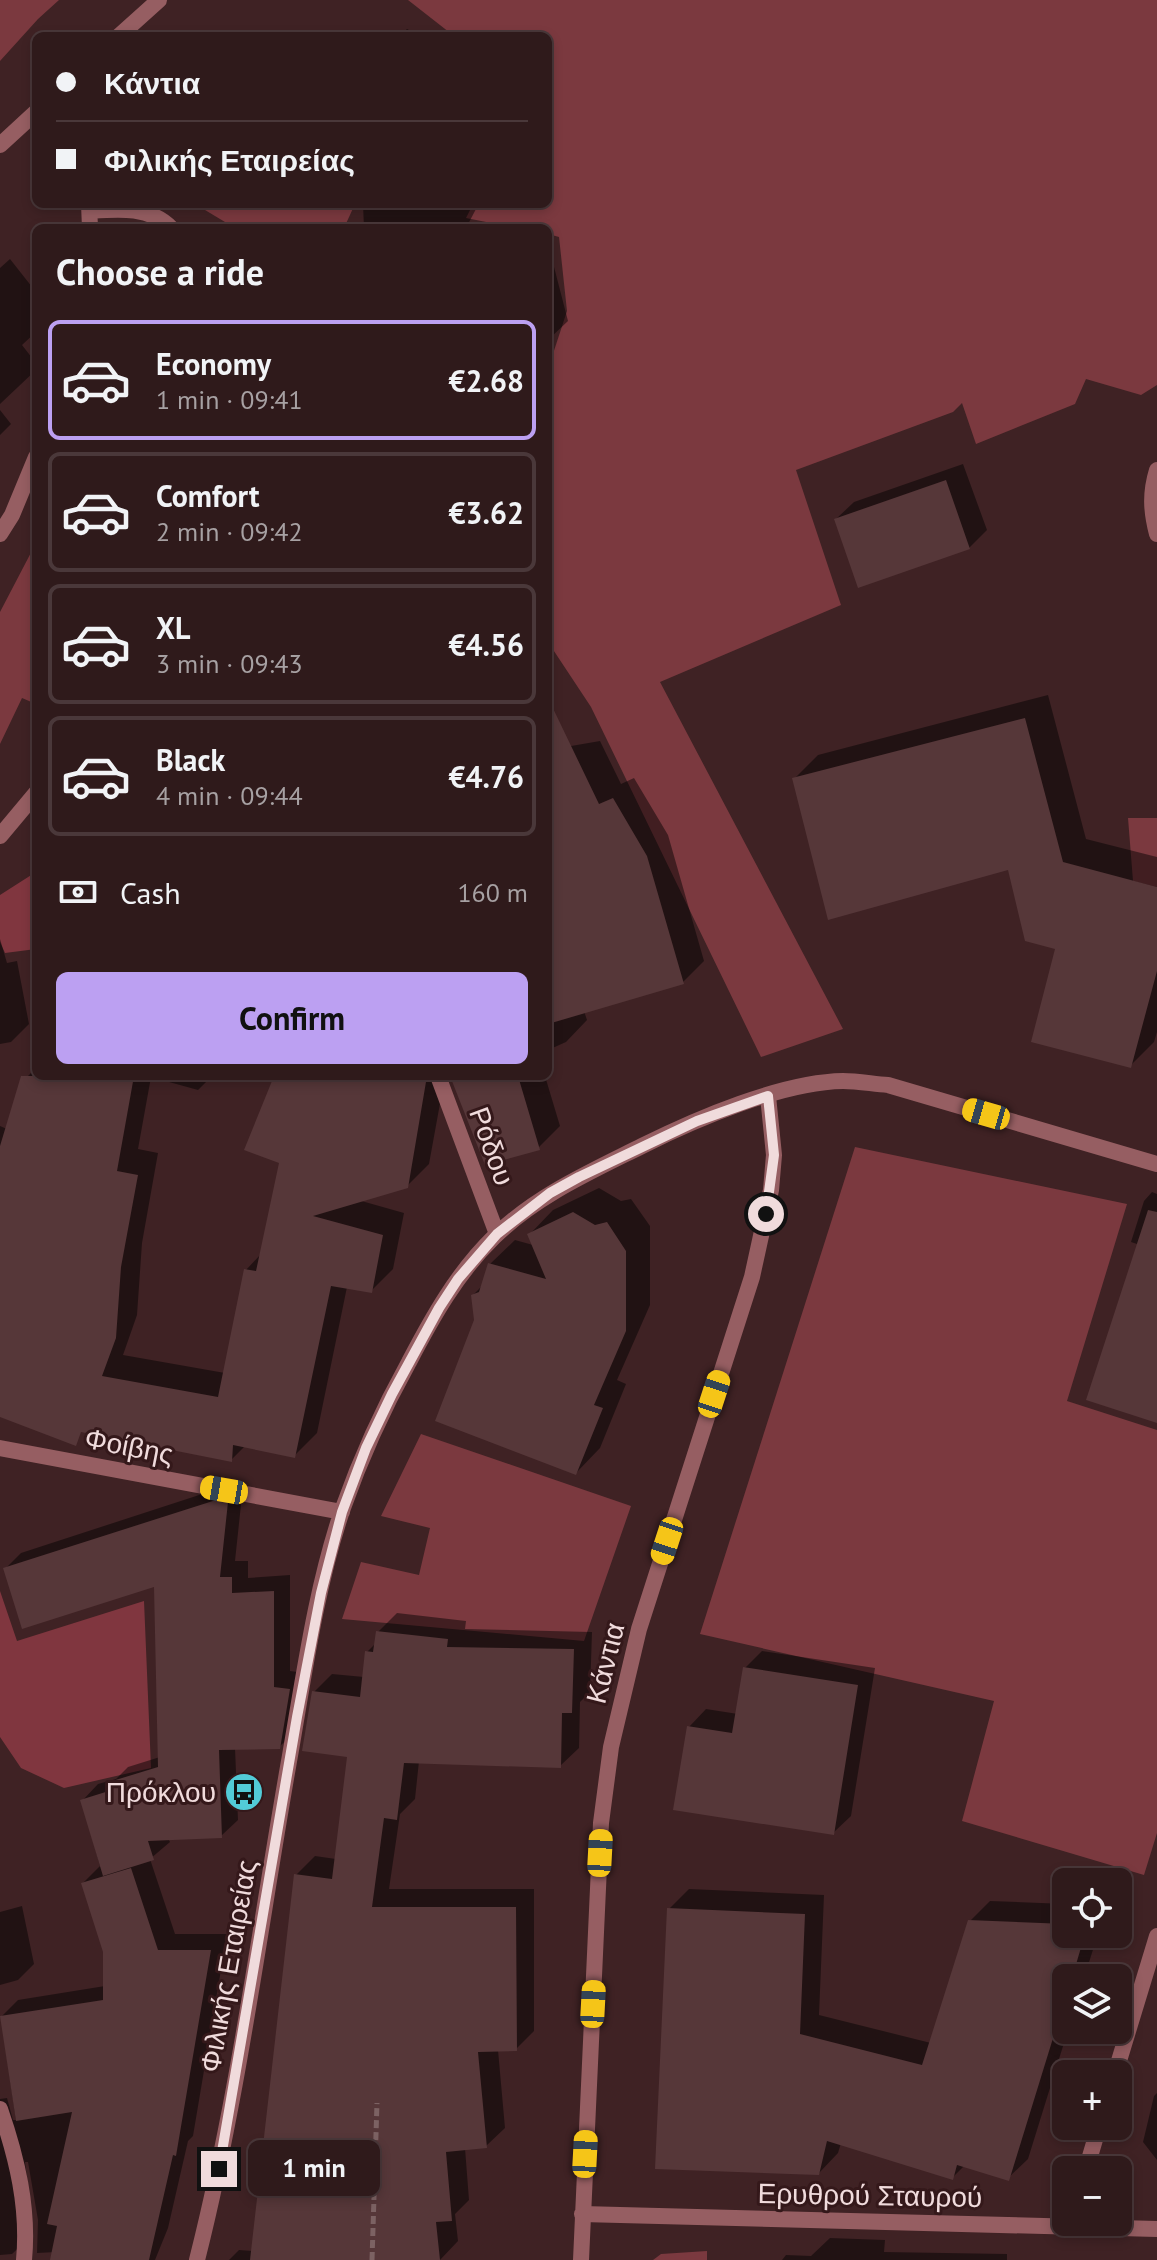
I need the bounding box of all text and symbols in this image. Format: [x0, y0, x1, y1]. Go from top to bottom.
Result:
text: Κάντια [104, 63, 200, 102]
text: Φιλικής Εταιρείας [104, 140, 355, 179]
text: Choose a ride [56, 248, 264, 295]
icon: car [60, 344, 132, 416]
text: Economy [156, 344, 271, 383]
text: €2.68 [449, 361, 524, 400]
text: 1 min · 09:41 [156, 383, 303, 416]
icon: car [60, 476, 132, 548]
text: Comfort [156, 476, 259, 515]
text: €3.62 [449, 493, 524, 532]
text: 2 min · 09:42 [156, 515, 303, 548]
icon: car [60, 608, 132, 680]
text: XL [156, 608, 190, 647]
text: €4.56 [449, 625, 524, 664]
text: 3 min · 09:43 [156, 647, 303, 680]
icon: car [60, 740, 132, 812]
text: Black [156, 740, 225, 779]
text: €4.76 [449, 757, 524, 796]
text: 4 min · 09:44 [156, 779, 303, 812]
icon: cash [56, 870, 100, 914]
text: Cash [120, 873, 181, 912]
text: 160 m [457, 876, 528, 909]
button: Confirm [56, 972, 528, 1064]
car [960, 1096, 1012, 1132]
street label: Ρόδου [461, 1102, 524, 1190]
route start [748, 1196, 784, 1232]
car [695, 1367, 733, 1421]
street label: Φοίβης [82, 1419, 176, 1472]
car [198, 1474, 250, 1506]
car [648, 1514, 686, 1568]
street label: Κάντια [577, 1619, 632, 1707]
bus stop icon: Πρόκλου [223, 1771, 265, 1813]
place label: Πρόκλου [106, 1773, 216, 1810]
car [587, 1828, 613, 1878]
street label: Φιλικής Εταιρείας [191, 1857, 264, 2075]
map controls [1052, 1868, 1132, 2236]
button: locate [1052, 1868, 1132, 1948]
button: layers [1052, 1964, 1132, 2044]
car [580, 1979, 606, 2029]
button: + [1052, 2060, 1132, 2140]
car [572, 2129, 598, 2179]
callout: 1 min [247, 2141, 379, 2197]
route end [201, 2151, 237, 2187]
text: 1 min [282, 2151, 346, 2184]
button: − [1052, 2156, 1132, 2236]
street label: Ερυθρού Σταυρού [757, 2174, 983, 2215]

